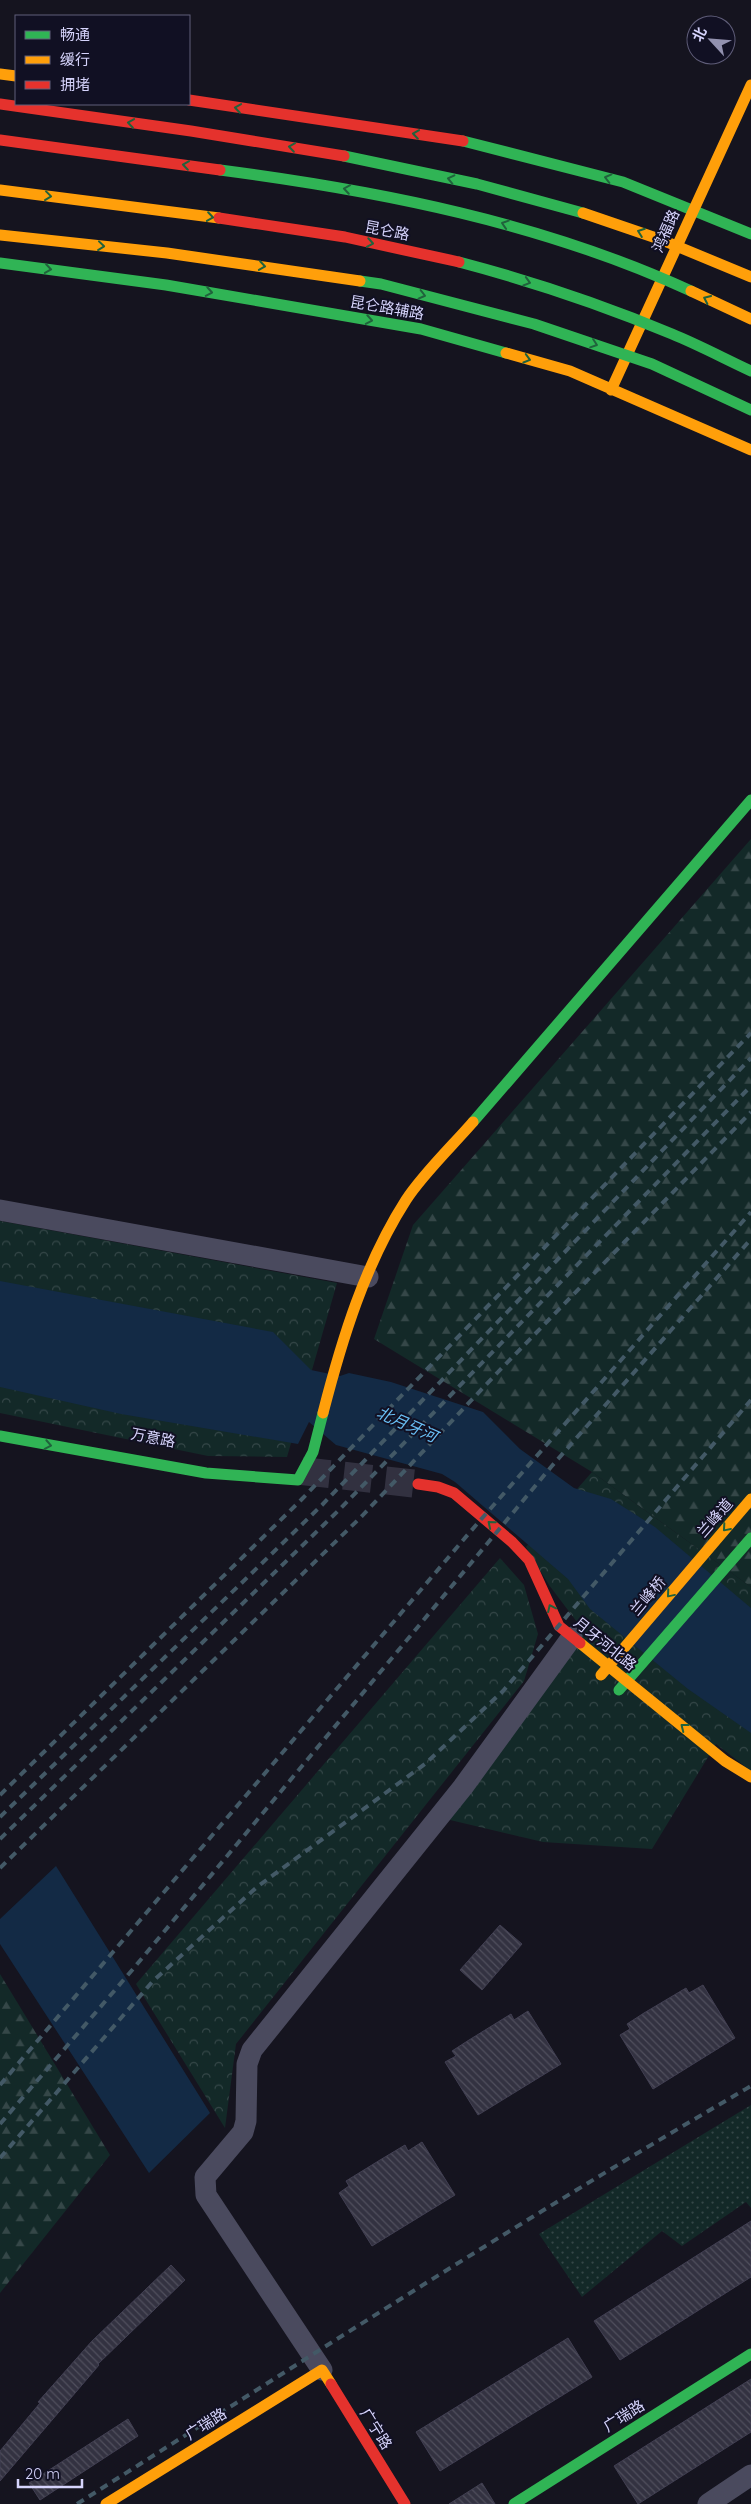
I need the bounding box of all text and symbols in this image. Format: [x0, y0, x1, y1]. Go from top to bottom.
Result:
legend [15, 15, 190, 105]
north arrow [686, 15, 736, 65]
text: 北 [688, 24, 710, 45]
text: 畅通 [60, 25, 90, 44]
text: 缓行 [60, 50, 90, 69]
text: 拥堵 [60, 75, 90, 94]
one-way arrow [233, 103, 242, 113]
one-way arrow [127, 119, 135, 129]
one-way arrow [411, 130, 420, 140]
one-way arrow [288, 142, 296, 152]
one-way arrow [182, 160, 190, 171]
one-way arrow [604, 173, 613, 184]
one-way arrow [447, 174, 456, 185]
one-way arrow [343, 184, 351, 194]
one-way arrow [45, 190, 53, 201]
street label: 鸿福路 [648, 206, 683, 255]
one-way arrow [206, 211, 214, 222]
street label: 昆仑路 [363, 217, 411, 244]
one-way arrow [502, 220, 510, 230]
one-way arrow [637, 228, 646, 238]
one-way arrow [366, 237, 374, 247]
one-way arrow [97, 240, 105, 251]
one-way arrow [258, 260, 266, 270]
one-way arrow [45, 263, 53, 274]
one-way arrow [523, 277, 531, 287]
one-way arrow [205, 287, 214, 297]
one-way arrow [417, 289, 425, 299]
street label: 昆仑路辅路 [348, 292, 426, 323]
one-way arrow [703, 294, 712, 305]
one-way arrow [365, 314, 374, 324]
one-way arrow [590, 339, 598, 349]
one-way arrow [522, 353, 531, 364]
water label: 北月牙河 [374, 1402, 443, 1447]
street label: 万意路 [129, 1424, 177, 1451]
one-way arrow [44, 1439, 52, 1449]
street label: 兰峰道 [693, 1494, 737, 1541]
one-way arrow [488, 1521, 497, 1530]
one-way arrow [723, 1522, 732, 1531]
street label: 兰峰桥 [626, 1572, 669, 1619]
one-way arrow [667, 1588, 676, 1597]
one-way arrow [547, 1604, 558, 1613]
street label: 月牙河北路 [570, 1613, 640, 1675]
one-way arrow [681, 1724, 690, 1732]
street label: 广瑞路 [600, 2396, 648, 2436]
street label: 广瑞路 [182, 2404, 230, 2444]
street label: 广宁路 [356, 2405, 396, 2453]
scale bar [18, 2456, 81, 2488]
text: 20 m [25, 2464, 60, 2483]

